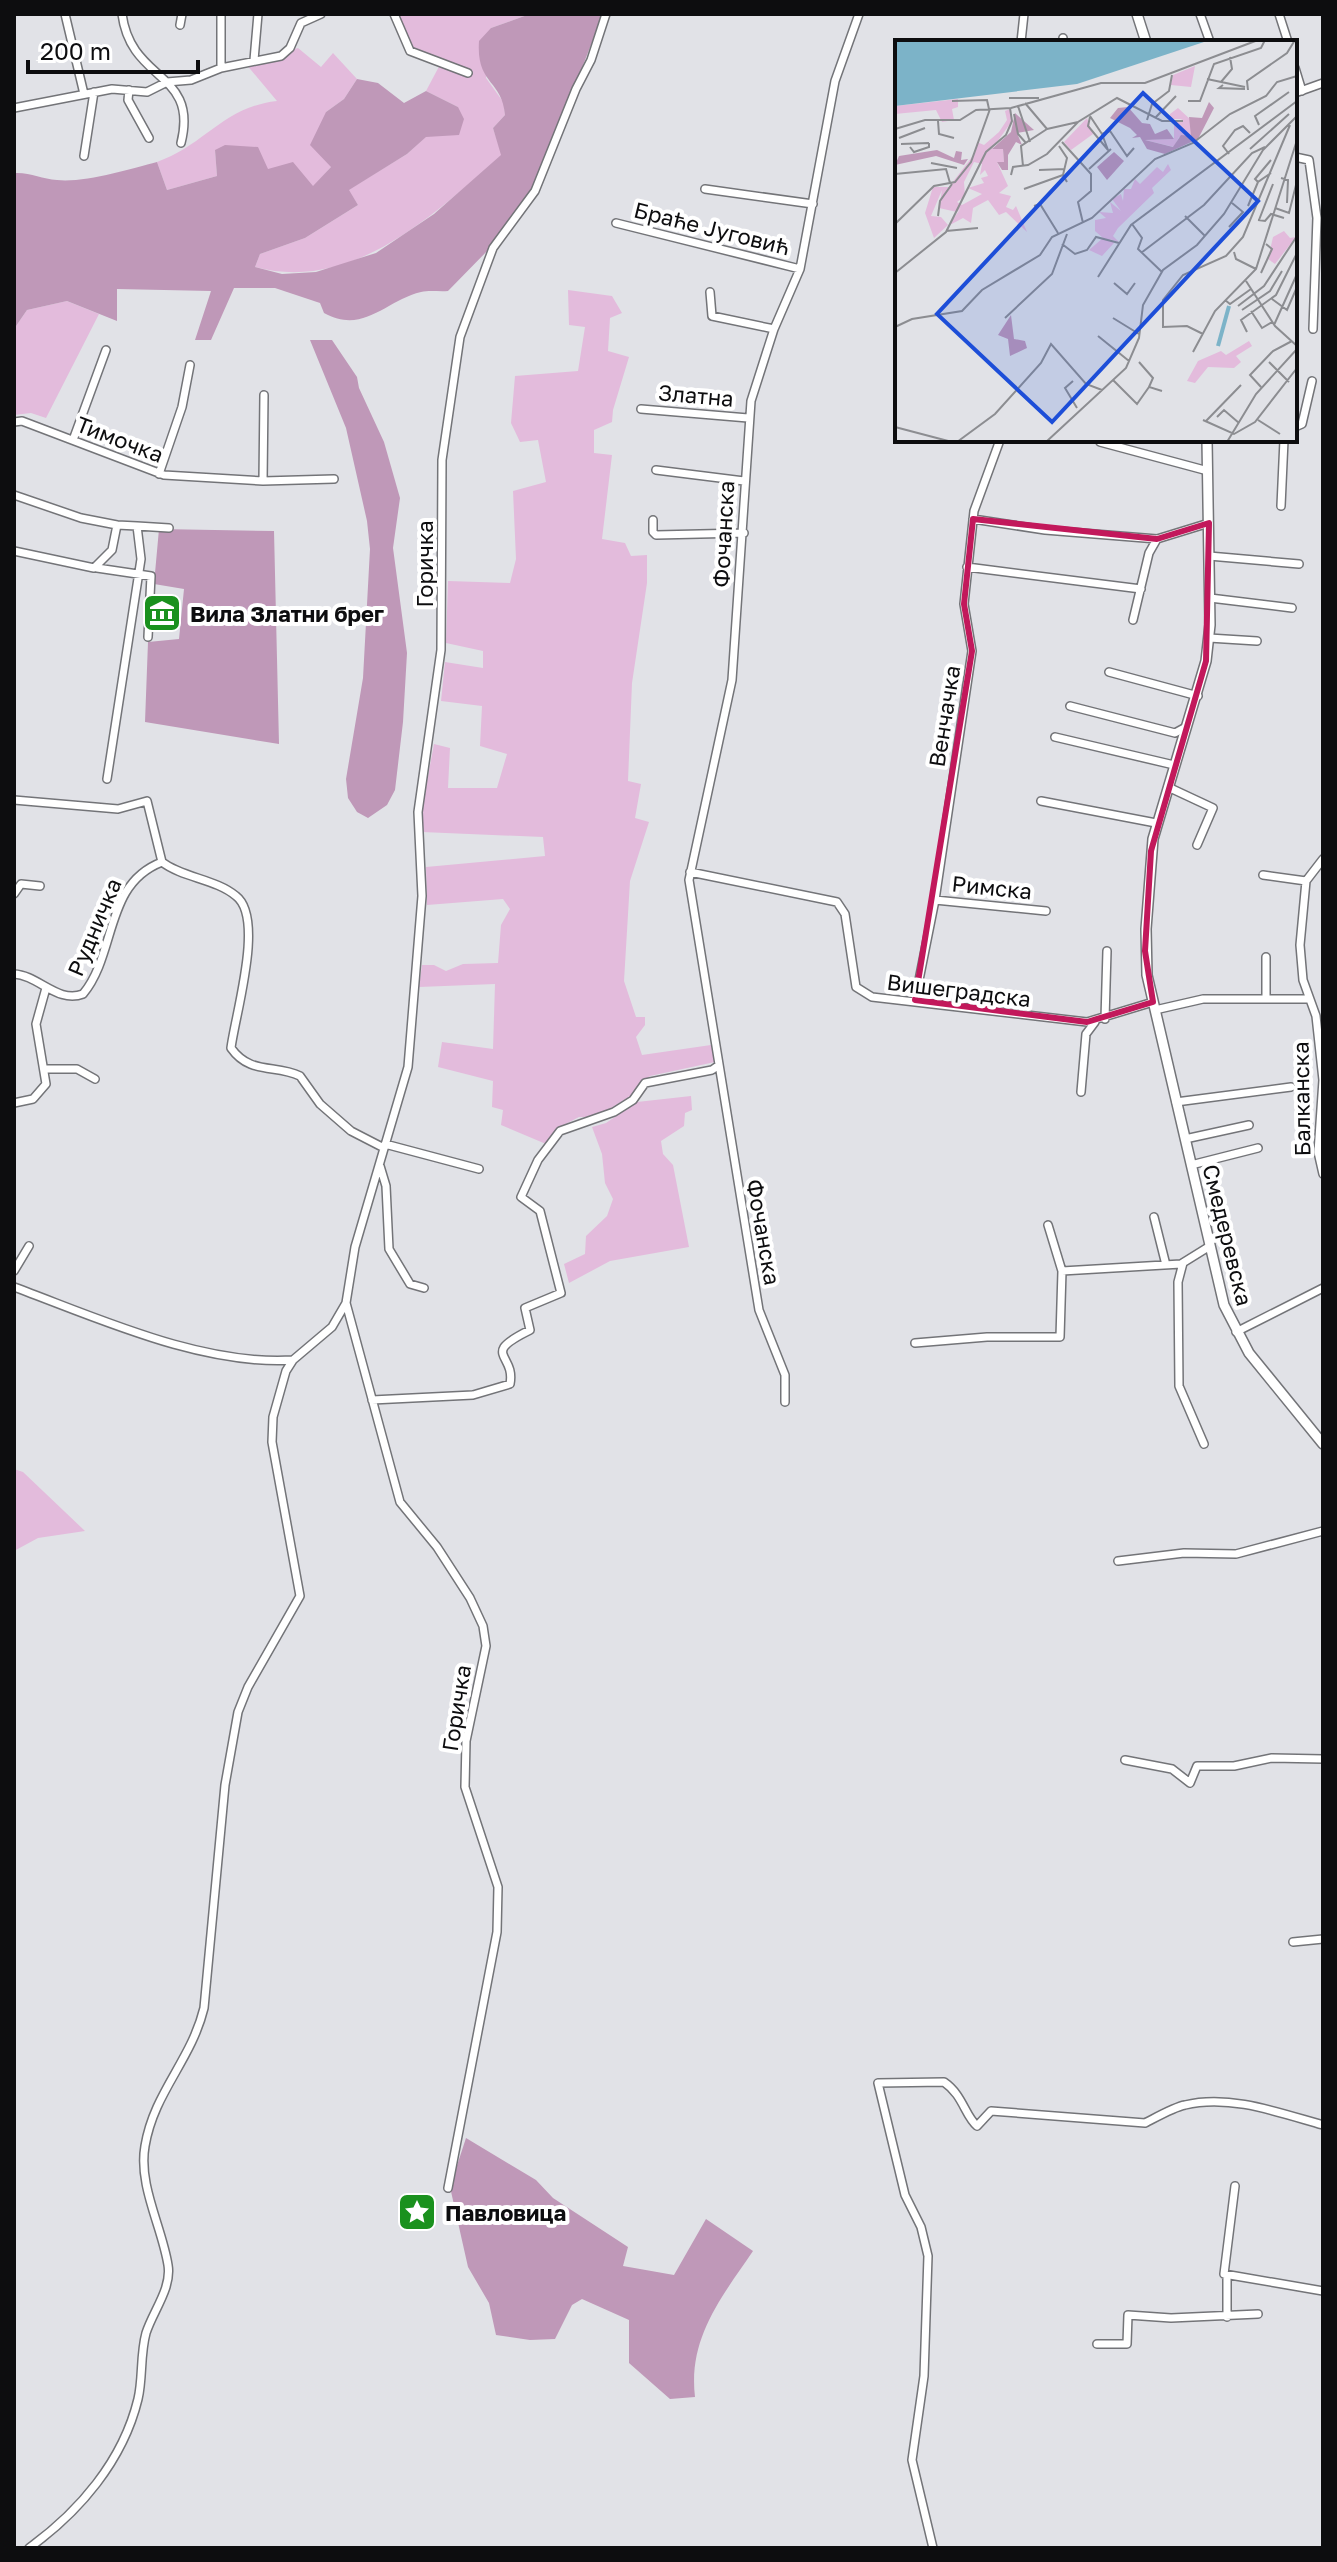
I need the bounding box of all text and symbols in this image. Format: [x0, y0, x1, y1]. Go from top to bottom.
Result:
scale bar [28, 24, 198, 74]
text: 200 m [40, 36, 111, 65]
inset map [895, 40, 1297, 442]
street label: Браће Југовић [631, 196, 793, 260]
street label: Златна [657, 378, 735, 412]
street label: Тимочка [73, 410, 167, 468]
street label: Фочанска [707, 480, 739, 588]
street label: Горичка [411, 520, 438, 608]
museum icon: Вила Златни брег [141, 592, 183, 634]
place label: Вила Златни брег [190, 600, 384, 627]
street label: Венчачка [923, 663, 965, 769]
street label: Римска [951, 869, 1033, 905]
street label: Рудничка [61, 874, 127, 980]
street label: Вишеградска [885, 968, 1033, 1012]
street label: Балканска [1286, 1041, 1316, 1157]
street label: Смедеревска [1197, 1161, 1259, 1309]
street label: Фочанска [741, 1177, 787, 1287]
street label: Горичка [436, 1663, 476, 1753]
place icon: Павловица [396, 2191, 438, 2233]
place label: Павловица [445, 2199, 566, 2226]

